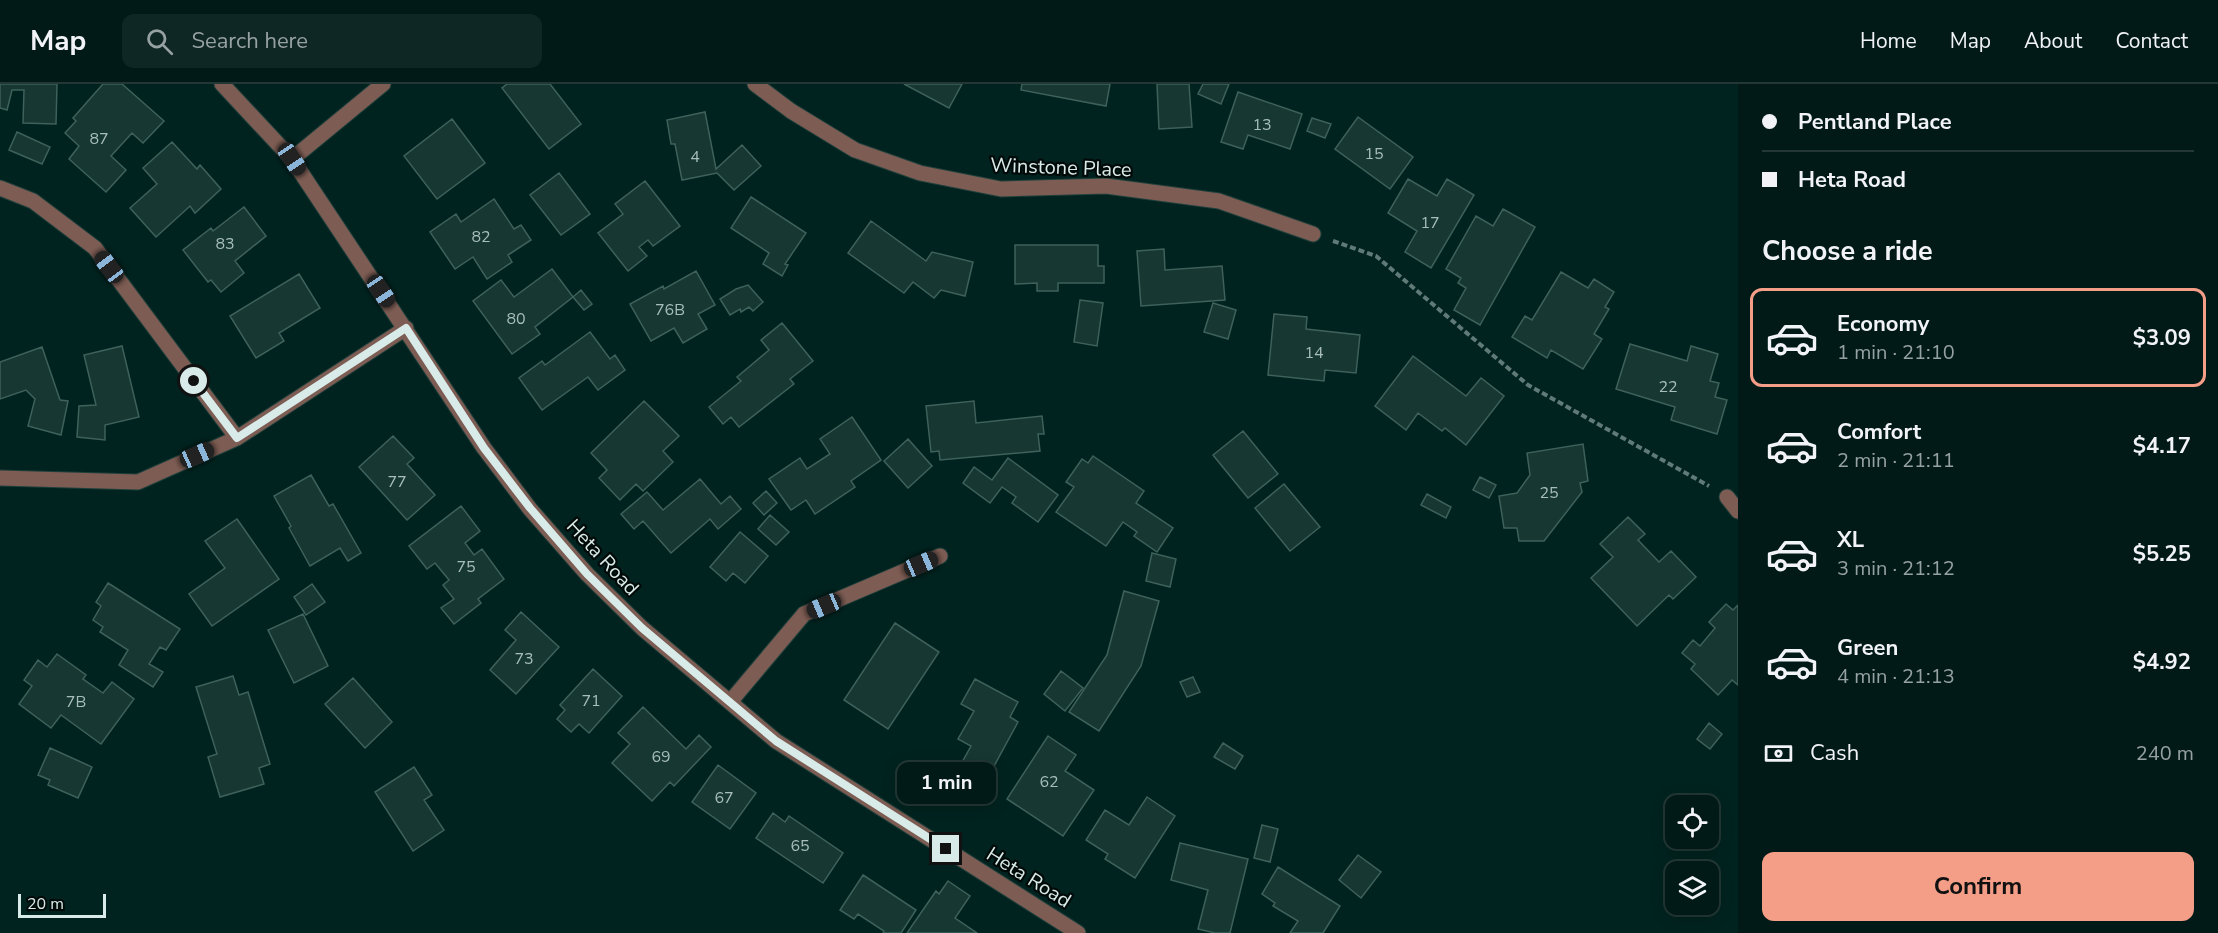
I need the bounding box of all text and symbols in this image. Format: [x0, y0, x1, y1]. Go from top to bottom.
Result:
search box [122, 14, 542, 68]
text: Map [30, 22, 86, 60]
icon: search [143, 25, 176, 58]
text: Search here [191, 26, 308, 56]
text: Home [1860, 27, 1917, 55]
text: Map [1950, 27, 1991, 55]
text: About [2024, 27, 2082, 55]
text: Contact [2115, 27, 2188, 55]
text: Pentland Place [1798, 107, 1952, 137]
house number: 13 [1252, 114, 1272, 136]
house number: 87 [89, 128, 109, 150]
car [274, 139, 310, 179]
house number: 15 [1364, 143, 1384, 165]
house number: 4 [690, 146, 700, 168]
street label: Winstone Place [990, 152, 1132, 183]
text: Heta Road [1798, 165, 1906, 195]
house number: 17 [1420, 212, 1440, 234]
house number: 82 [471, 226, 491, 248]
house number: 83 [215, 233, 235, 255]
text: Choose a ride [1762, 233, 1933, 270]
car [91, 247, 127, 287]
car [363, 271, 399, 311]
house number: 76B [655, 299, 685, 321]
house number: 80 [506, 308, 526, 330]
text: Economy [1837, 309, 1929, 339]
icon: car [1765, 311, 1819, 365]
text: $3.09 [2133, 323, 2191, 353]
text: 1 min · 21:10 [1837, 339, 1955, 366]
house number: 14 [1304, 342, 1324, 364]
route start [180, 367, 207, 394]
house number: 22 [1658, 376, 1678, 398]
text: Comfort [1837, 417, 1921, 447]
icon: car [1765, 419, 1819, 473]
text: $4.17 [2133, 431, 2191, 461]
car [177, 439, 217, 471]
text: 2 min · 21:11 [1837, 447, 1955, 474]
house number: 77 [387, 471, 407, 493]
house number: 25 [1539, 482, 1559, 504]
street label: Heta Road [560, 513, 645, 601]
text: XL [1837, 525, 1864, 555]
icon: car [1765, 527, 1819, 581]
text: $5.25 [2133, 539, 2191, 569]
car [901, 549, 941, 579]
text: 3 min · 21:12 [1837, 555, 1955, 582]
house number: 75 [456, 556, 476, 578]
car [804, 591, 844, 621]
text: Green [1837, 633, 1898, 663]
icon: car [1765, 635, 1819, 689]
text: $4.92 [2133, 647, 2191, 677]
house number: 73 [514, 648, 534, 670]
text: 4 min · 21:13 [1837, 663, 1955, 690]
house number: 71 [581, 690, 601, 712]
house number: 7B [66, 691, 86, 713]
icon: cash [1762, 737, 1795, 770]
text: Cash [1810, 738, 1859, 768]
text: 240 m [2136, 740, 2194, 767]
house number: 69 [651, 746, 671, 768]
callout: 1 min [896, 762, 996, 804]
text: 1 min [921, 769, 972, 796]
house number: 62 [1039, 771, 1059, 793]
house number: 67 [714, 787, 734, 809]
map controls [1665, 795, 1719, 915]
button: locate [1665, 795, 1719, 849]
house number: 65 [790, 835, 810, 857]
route end [932, 835, 959, 862]
street label: Heta Road [981, 841, 1076, 914]
button: Confirm [1762, 852, 2194, 921]
button: layers [1665, 861, 1719, 915]
scale bar [18, 891, 106, 918]
text: 20 m [27, 893, 64, 915]

